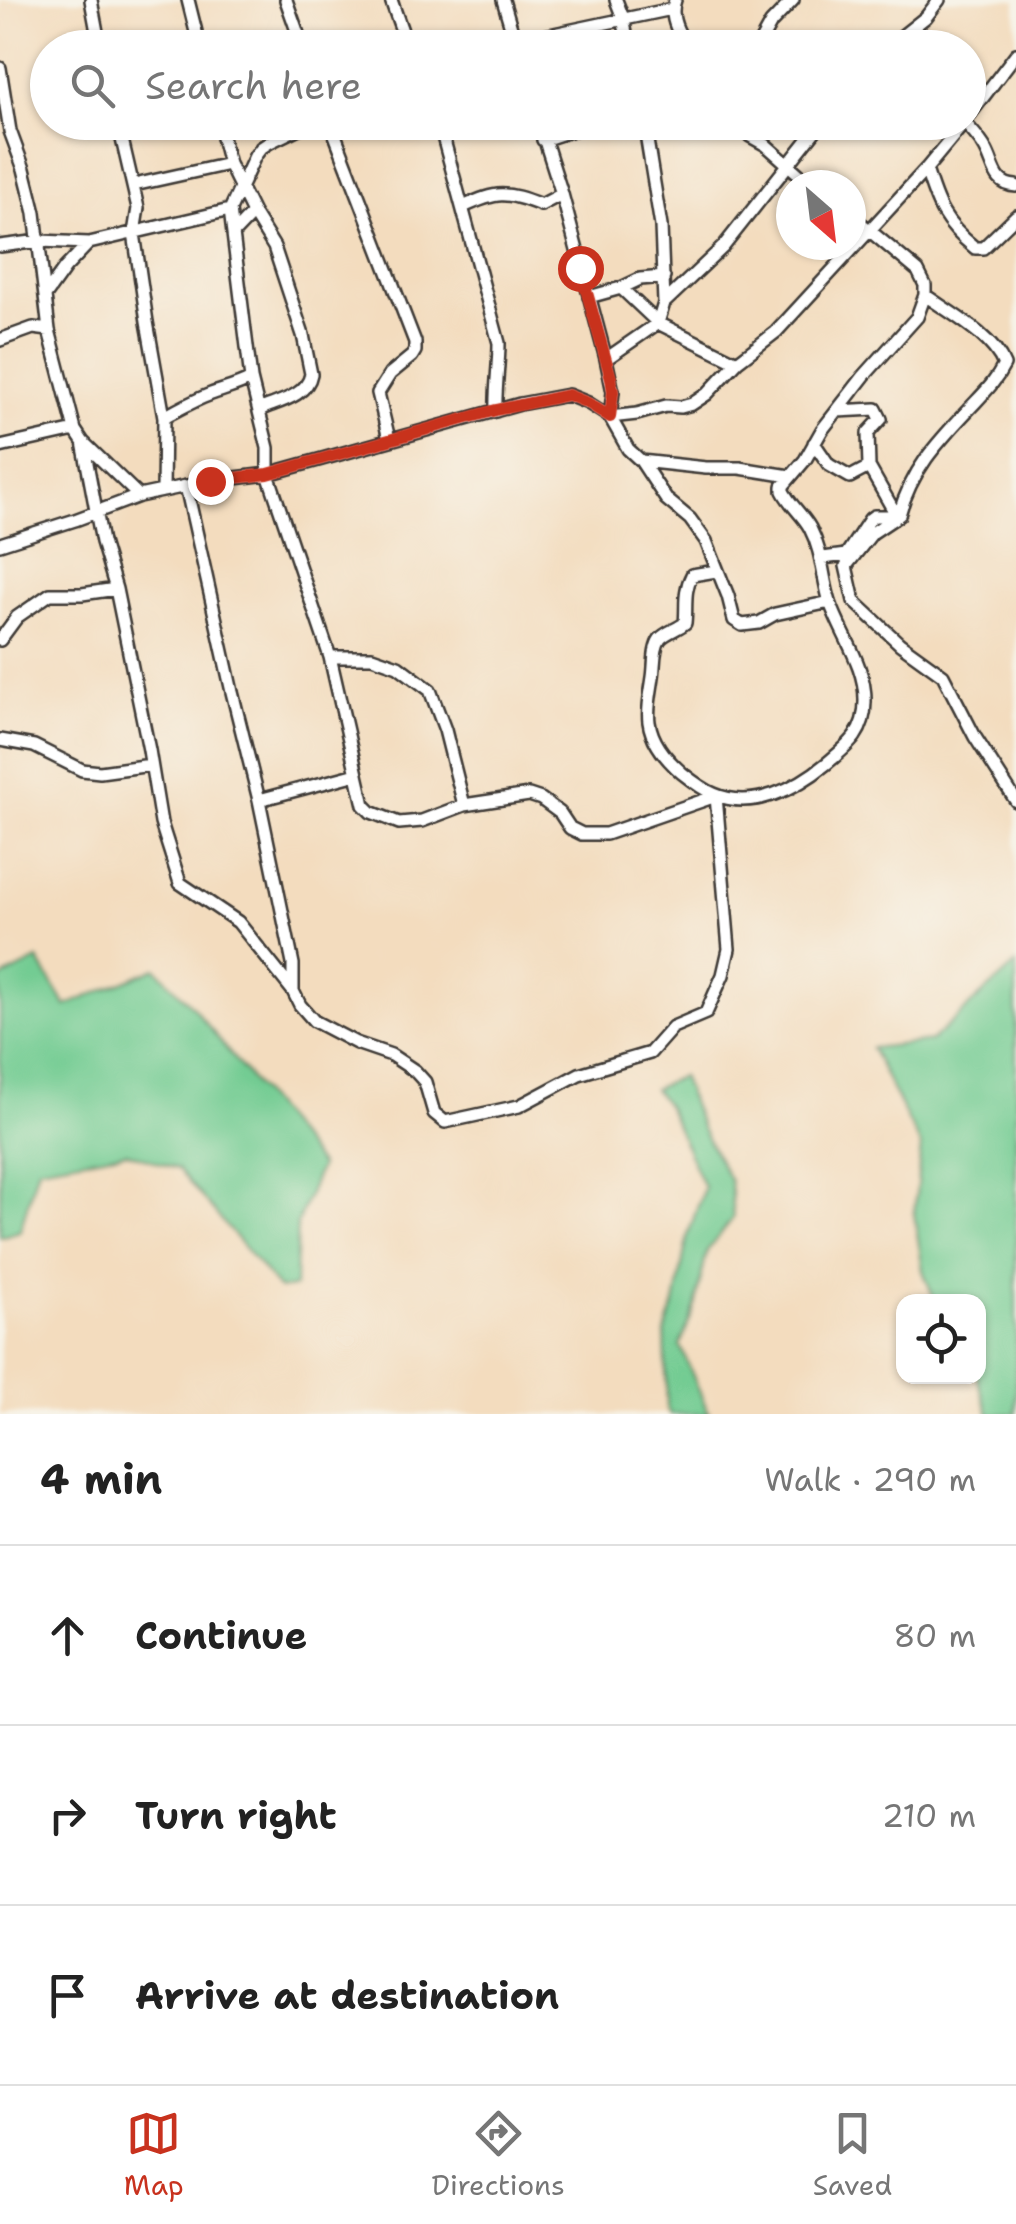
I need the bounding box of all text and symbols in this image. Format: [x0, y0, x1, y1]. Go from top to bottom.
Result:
search box [30, 30, 986, 140]
icon: search [65, 58, 120, 113]
text: Search here [145, 60, 362, 111]
north arrow [776, 170, 866, 260]
route start [558, 246, 604, 292]
route end [188, 459, 234, 505]
map controls [896, 1294, 986, 1384]
button: locate [896, 1294, 986, 1384]
text: 4 min [40, 1451, 162, 1507]
text: Walk · 290 m [764, 1458, 976, 1501]
icon: ahead [40, 1608, 95, 1663]
text: Continue [135, 1610, 307, 1661]
text: 80 m [893, 1614, 976, 1657]
icon: right [40, 1788, 95, 1843]
text: Turn right [135, 1790, 337, 1841]
text: 210 m [882, 1794, 976, 1837]
icon: arrive [40, 1968, 95, 2023]
text: Arrive at destination [135, 1970, 559, 2021]
tab: Map [124, 2106, 184, 2204]
tab: Directions [431, 2106, 565, 2204]
tab: Saved [813, 2106, 892, 2204]

